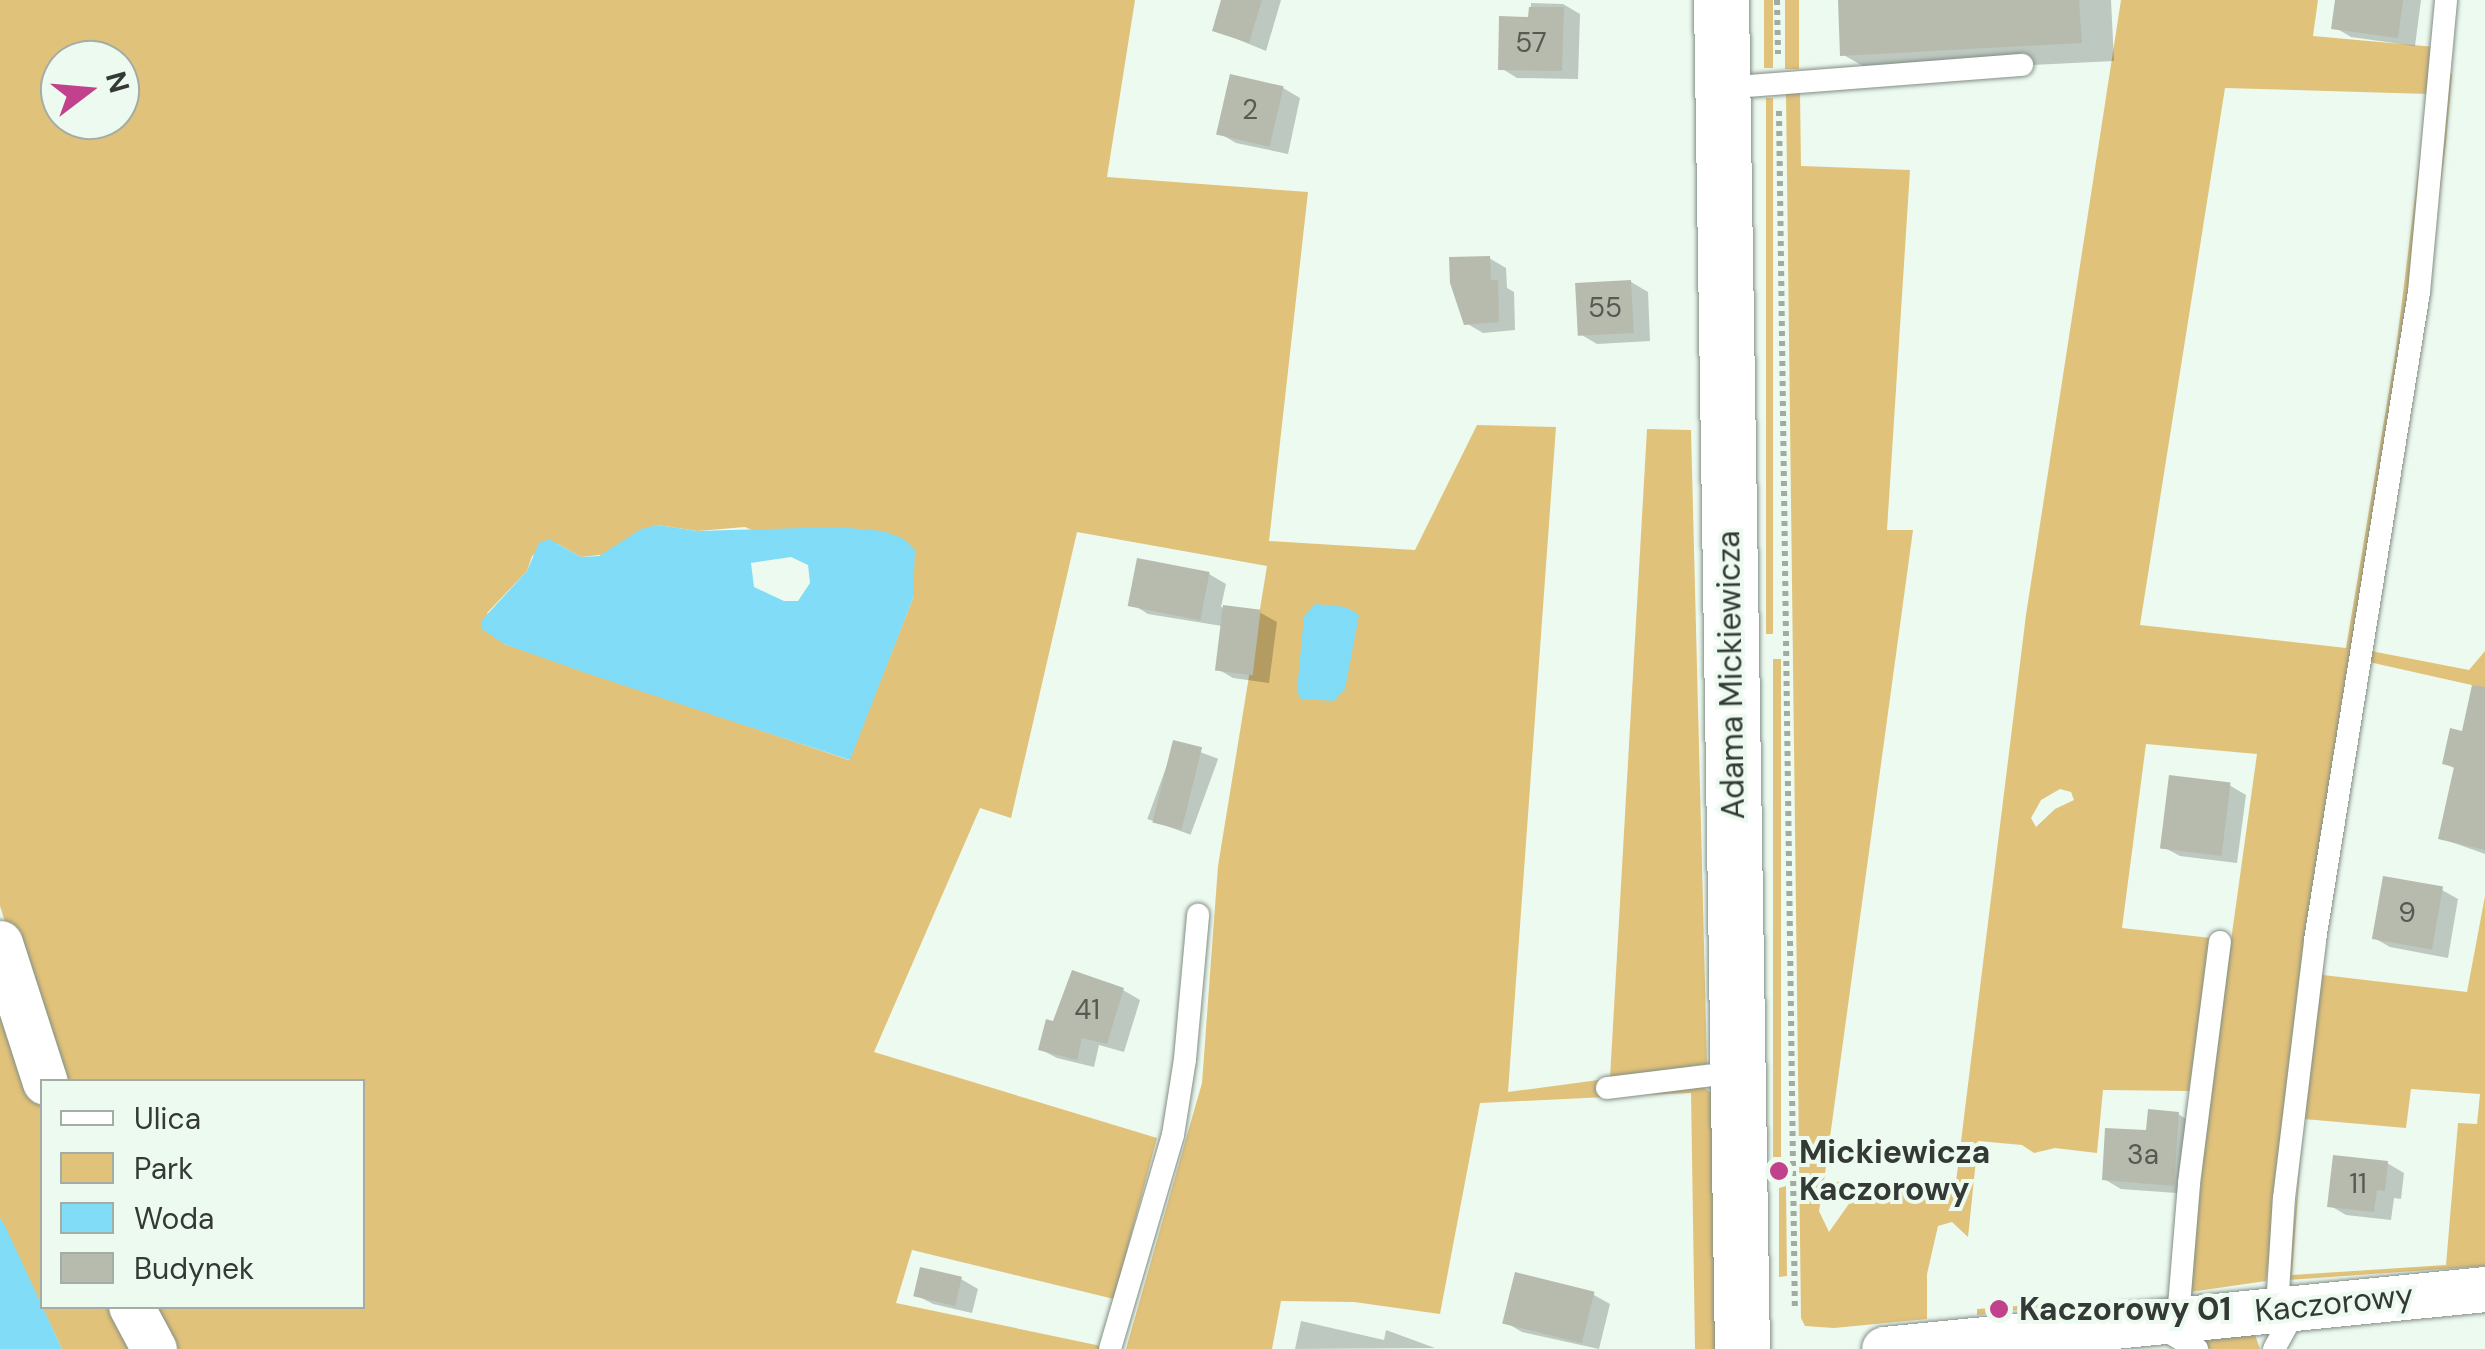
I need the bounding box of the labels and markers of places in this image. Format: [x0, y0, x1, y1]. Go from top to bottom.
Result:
place label: Mickiewicza Kaczorowy [1799, 1134, 1990, 1209]
marker: Mickiewicza Kaczorowy [1768, 1160, 1790, 1182]
place label: Kaczorowy 01 [2019, 1290, 2231, 1328]
marker: Kaczorowy 01 [1988, 1298, 2010, 1320]

